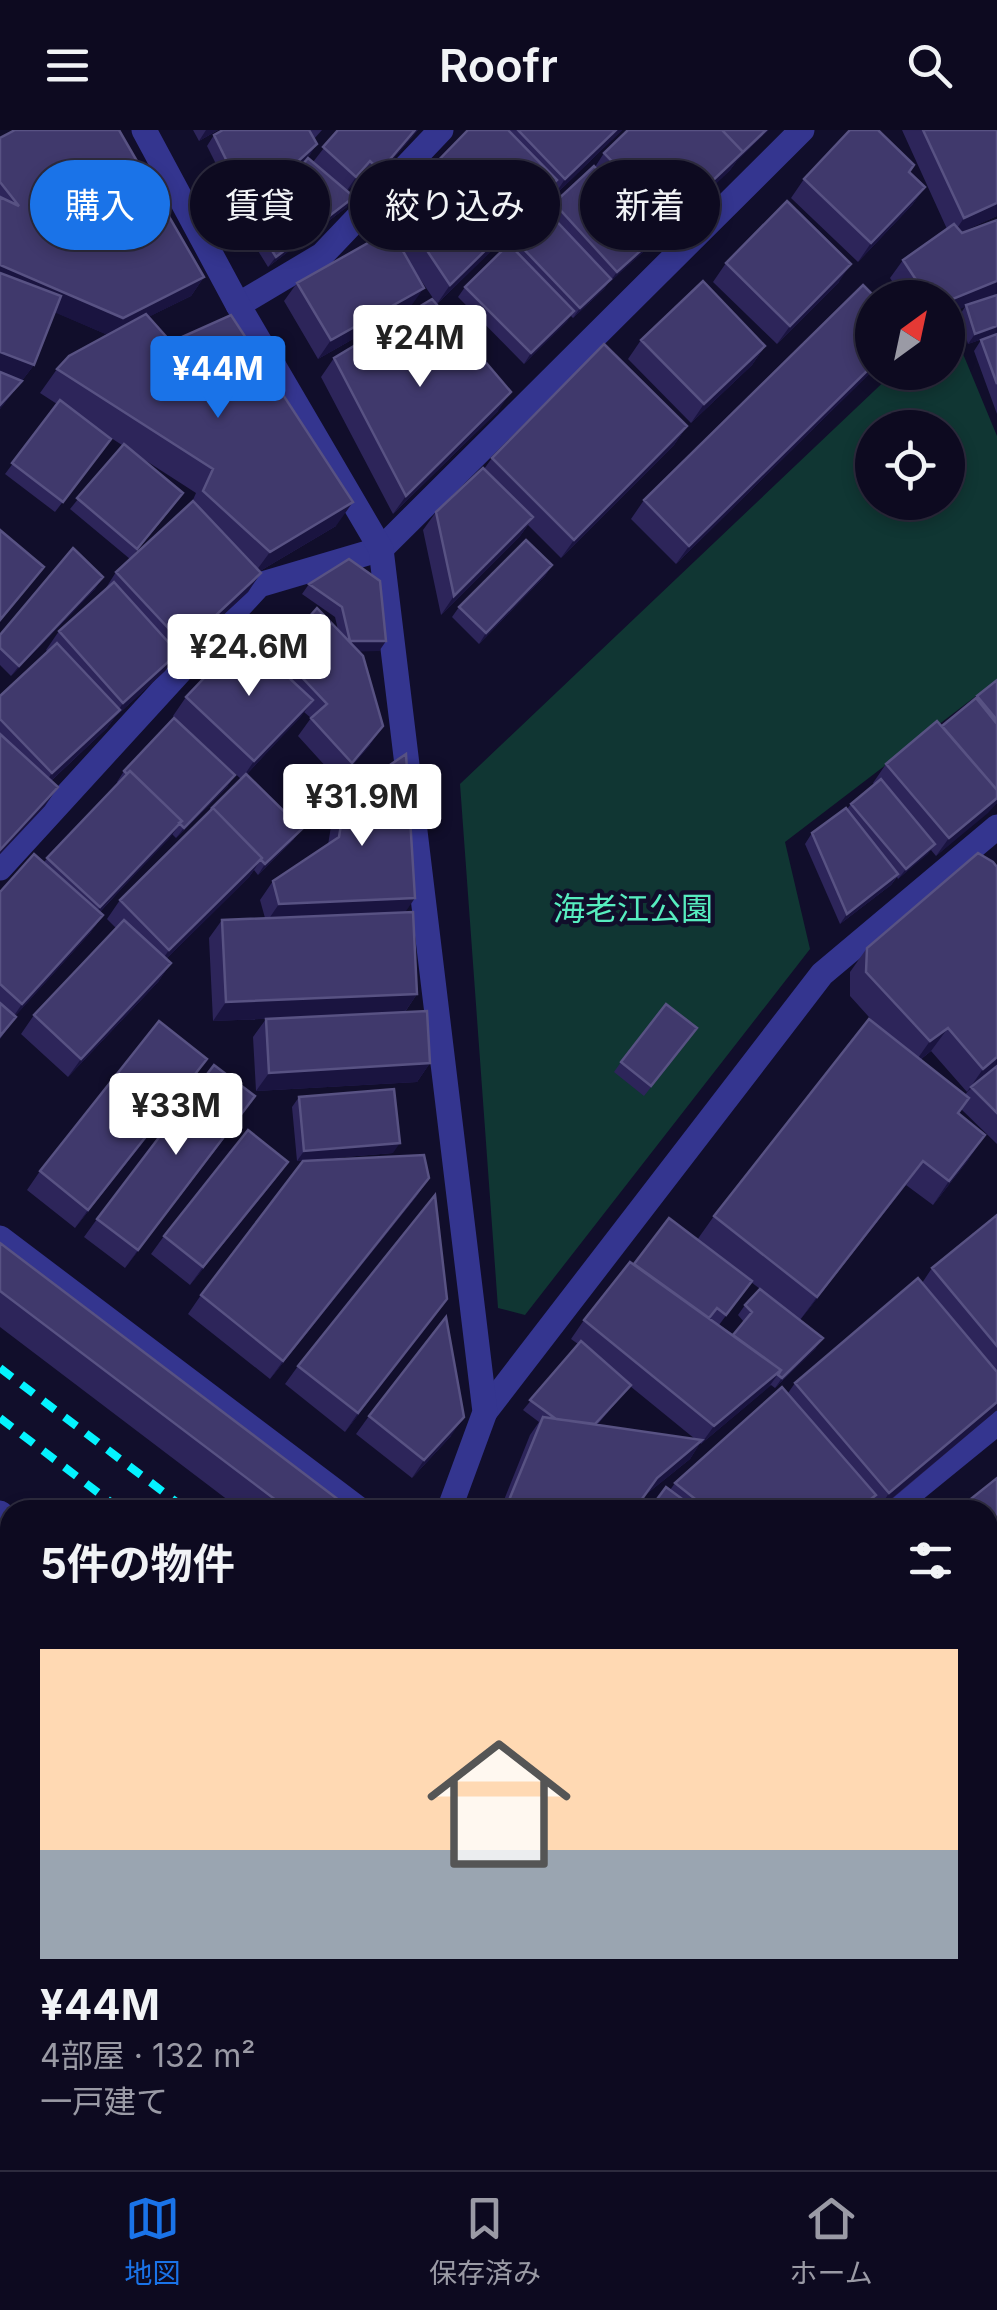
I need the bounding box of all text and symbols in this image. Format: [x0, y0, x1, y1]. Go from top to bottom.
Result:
icon: menu [40, 38, 95, 93]
text: Roofr [439, 38, 558, 93]
icon: search [902, 38, 957, 93]
chip: 購入 [30, 160, 170, 250]
chip: 賃貸 [190, 160, 330, 250]
chip: 絞り込み [350, 160, 560, 250]
chip: 新着 [580, 160, 720, 250]
north arrow [855, 280, 965, 390]
map controls [855, 280, 965, 520]
pin: ¥24M [361, 305, 479, 390]
text: ¥24M [375, 318, 465, 357]
pin: ¥44M [159, 336, 277, 421]
text: ¥44M [172, 349, 264, 388]
button: locate [855, 410, 965, 520]
pin: ¥24.6M [168, 614, 330, 699]
text: ¥24.6M [190, 627, 308, 666]
pin: ¥31.9M [281, 764, 443, 849]
text: ¥31.9M [305, 777, 419, 816]
park label: 海老江公園 [553, 889, 713, 928]
pin: ¥33M [117, 1073, 235, 1158]
text: ¥33M [131, 1086, 221, 1125]
icon: filters [903, 1533, 958, 1588]
text: 5件の物件 [40, 1538, 235, 1589]
icon: home [409, 1714, 589, 1894]
text: ¥44M [40, 1979, 160, 2030]
text: 4部屋 · 132 m² [40, 2036, 255, 2075]
text: 一戸建て [40, 2082, 168, 2121]
tab: 地図 [124, 2191, 180, 2291]
tab: 保存済み [429, 2191, 541, 2291]
tab: ホーム [790, 2191, 873, 2291]

